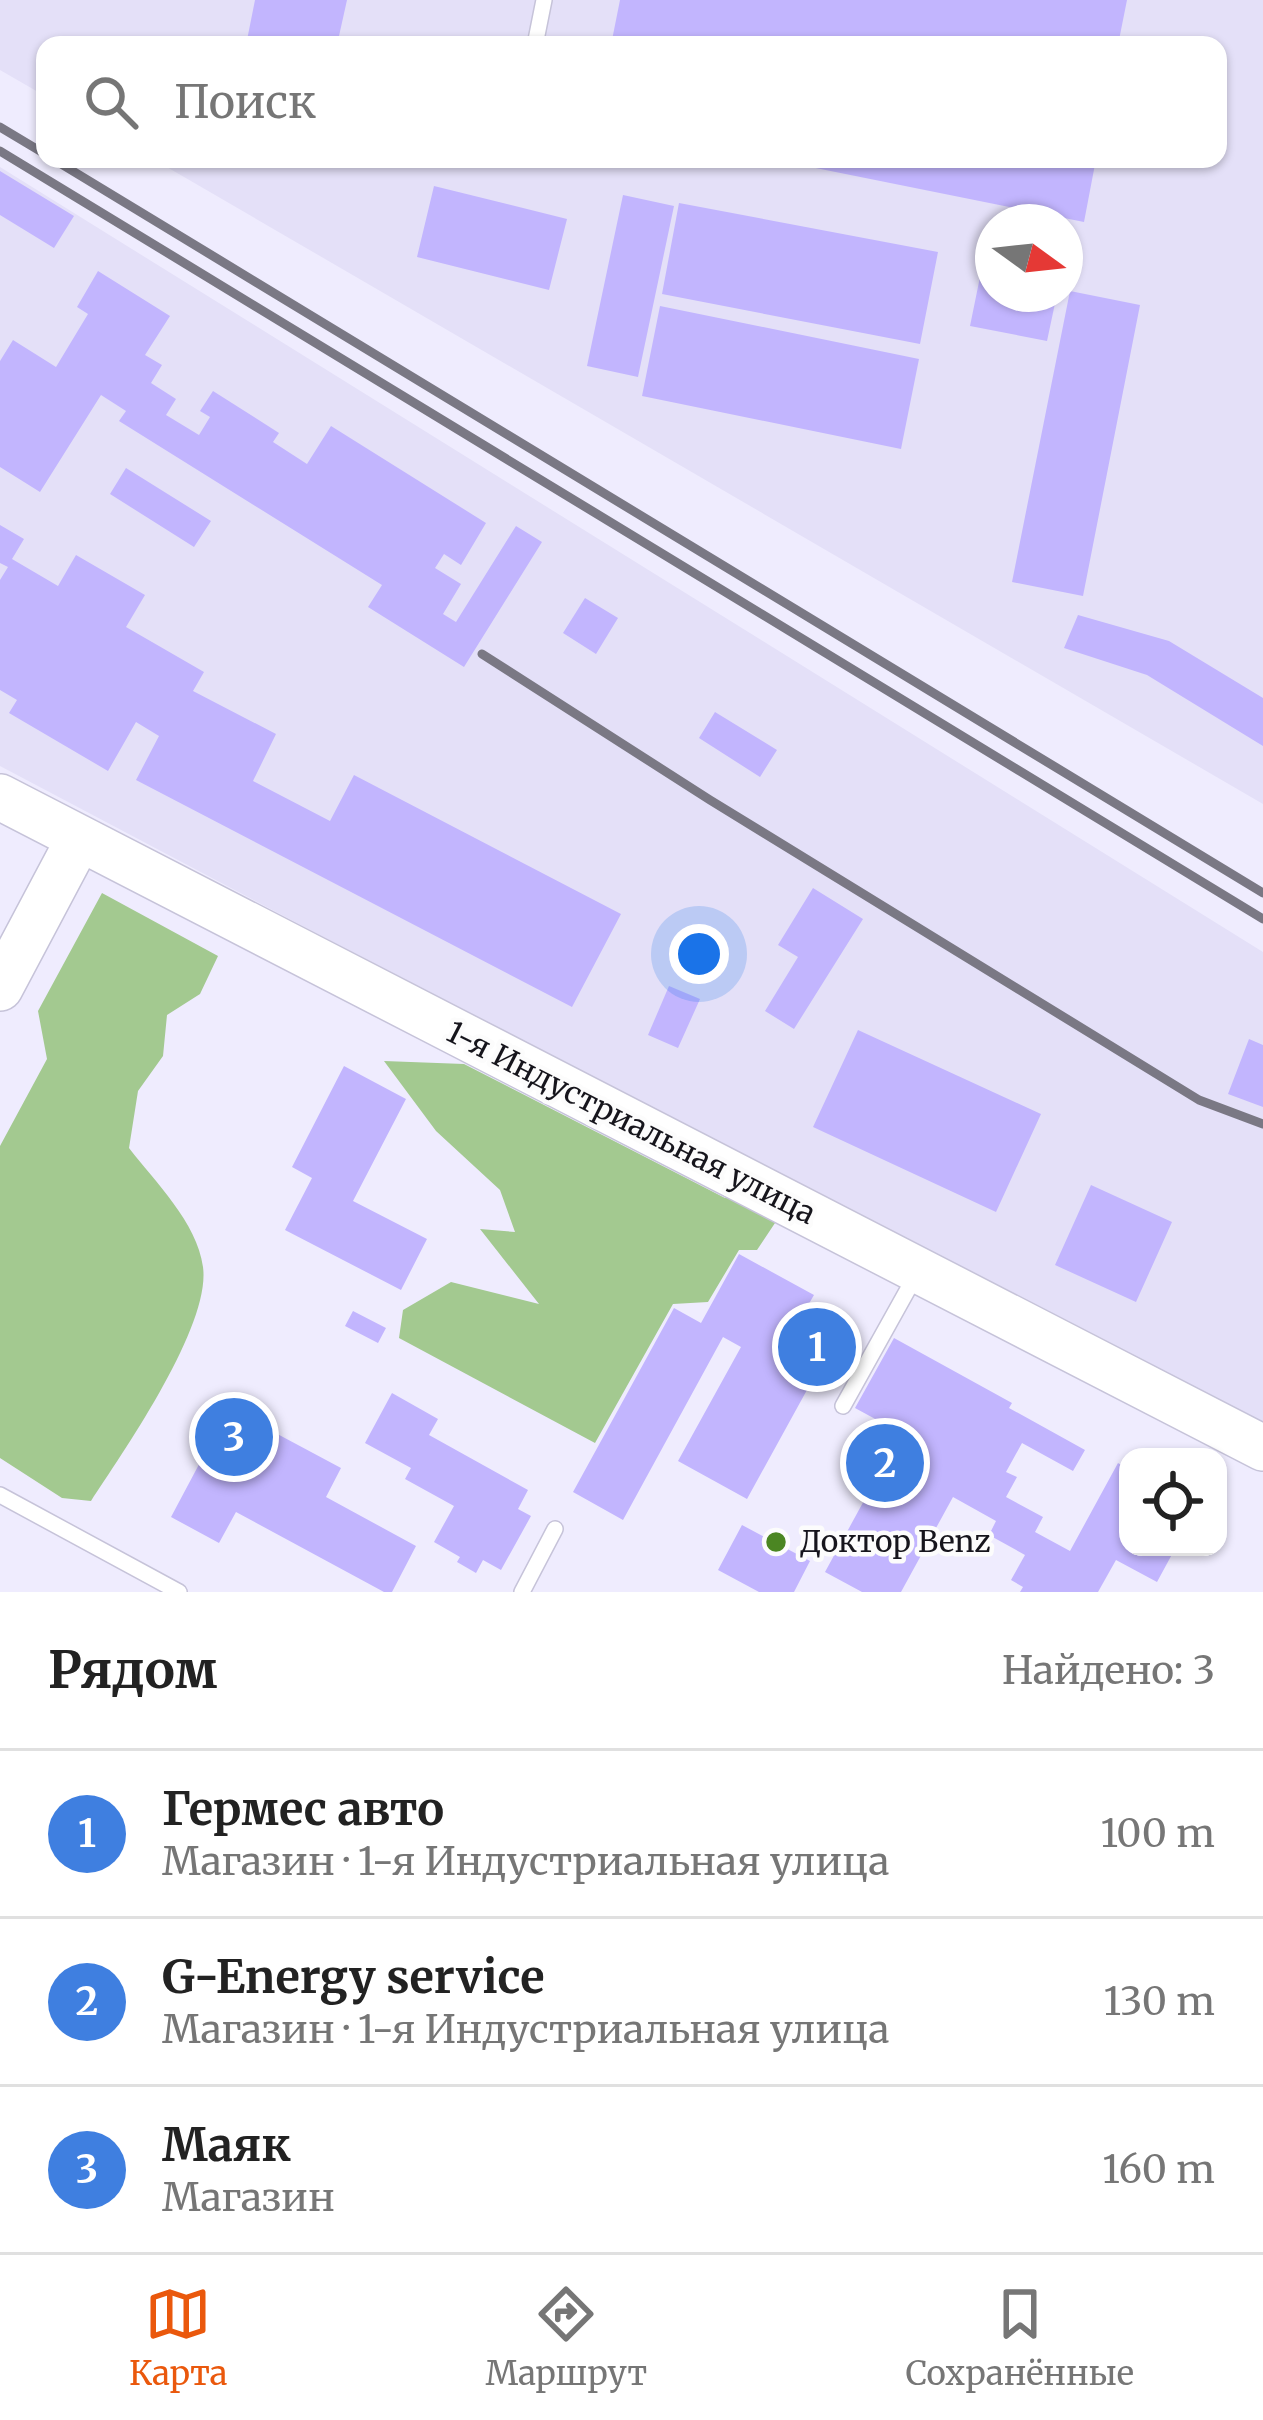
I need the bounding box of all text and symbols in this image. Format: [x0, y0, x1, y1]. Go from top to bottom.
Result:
search box [36, 36, 1227, 168]
icon: search [78, 69, 144, 135]
text: Поиск [174, 74, 316, 130]
north arrow [975, 204, 1083, 312]
your location [669, 924, 729, 984]
street label: 1-я Индустриальная улица [441, 1012, 822, 1232]
pin: 1 [778, 1302, 856, 1392]
pin: 3 [195, 1392, 273, 1482]
pin: 2 [846, 1418, 924, 1508]
map controls [1119, 1448, 1227, 1556]
button: locate [1119, 1448, 1227, 1556]
place label: Доктор Benz [800, 1522, 991, 1560]
marker: Доктор Benz [763, 1529, 789, 1555]
text: Рядом [48, 1638, 217, 1702]
text: Найдено: 3 [1002, 1646, 1215, 1695]
text: Гермес авто [162, 1781, 444, 1837]
text: 1 [78, 1809, 96, 1858]
text: 100 m [1100, 1809, 1215, 1858]
text: Магазин · 1-я Индустриальная улица [162, 1837, 889, 1886]
text: G-Energy service [162, 1949, 545, 2005]
text: 2 [76, 1977, 98, 2026]
text: 130 m [1103, 1977, 1215, 2026]
text: Магазин · 1-я Индустриальная улица [162, 2005, 889, 2054]
text: Маяк [162, 2117, 291, 2173]
text: 3 [76, 2145, 98, 2194]
text: 160 m [1102, 2145, 1215, 2194]
text: Магазин [162, 2173, 335, 2222]
tab: Карта [129, 2281, 227, 2394]
tab: Маршрут [486, 2281, 647, 2394]
tab: Сохранённые [905, 2281, 1134, 2394]

